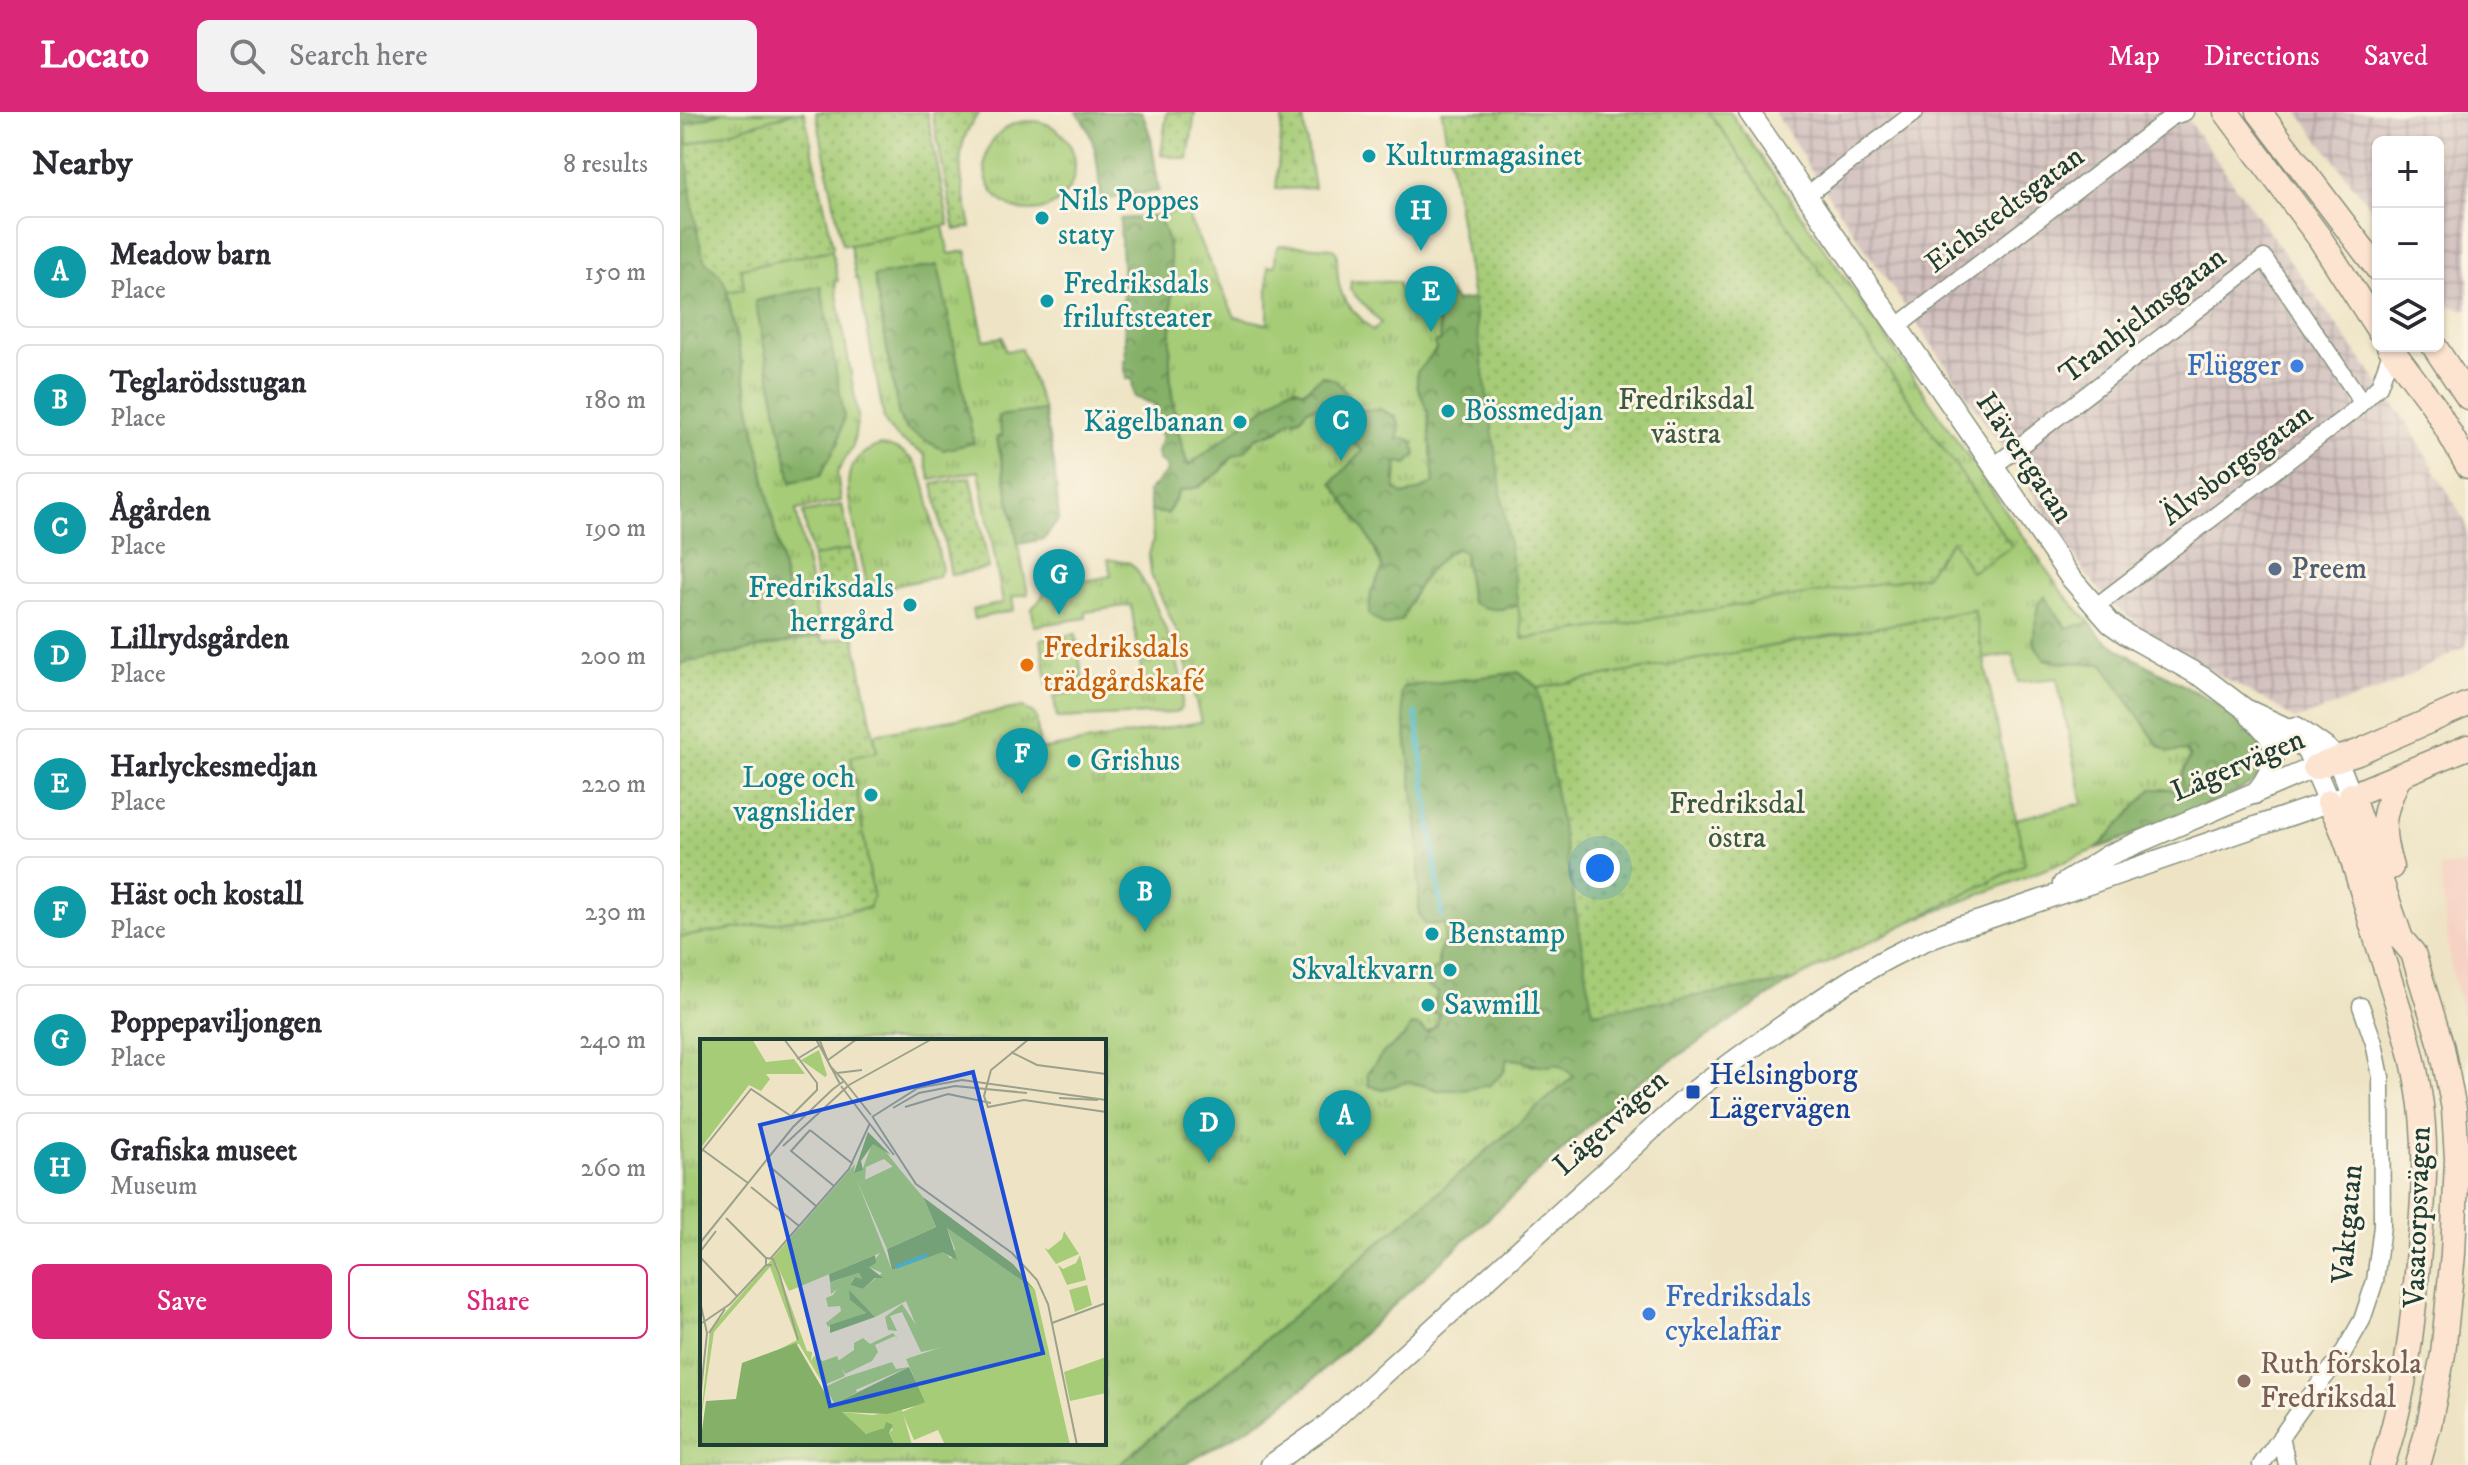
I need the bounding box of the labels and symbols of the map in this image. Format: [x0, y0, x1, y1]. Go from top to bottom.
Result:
place label: Kulturmagasinet [1385, 138, 1582, 175]
street label: Eichstedtsgatan [1918, 138, 2092, 282]
marker: Kulturmagasinet [1360, 147, 1378, 165]
place label: Nils Poppes staty [1058, 183, 1199, 254]
pin: H [1395, 185, 1447, 251]
marker: Nils Poppes staty [1033, 209, 1051, 227]
street label: Tranhjelmsgatan [2052, 239, 2234, 393]
place label: Fredriksdals friluftsteater [1063, 266, 1212, 337]
pin: E [1405, 266, 1457, 332]
marker: Fredriksdals friluftsteater [1038, 292, 1056, 310]
place label: Flügger [2186, 348, 2281, 385]
marker: Flügger [2288, 357, 2306, 375]
park label: Fredriksdal västra [1618, 382, 1754, 453]
street label: Hävertgatan [1967, 386, 2081, 531]
place label: Bössmedjan [1464, 393, 1603, 430]
pin: C [1315, 395, 1367, 461]
street label: Älvsborgsgatan [2153, 395, 2321, 534]
marker: Bössmedjan [1439, 402, 1457, 420]
place label: Kägelbanan [1083, 404, 1224, 441]
marker: Kägelbanan [1231, 413, 1249, 431]
pin: G [1033, 549, 1085, 615]
place label: Preem [2291, 551, 2367, 588]
marker: Preem [2266, 560, 2284, 578]
place label: Fredriksdals herrgård [748, 570, 894, 641]
marker: Fredriksdals herrgård [901, 596, 919, 614]
place label: Fredriksdals trädgårdskafé [1043, 630, 1205, 701]
marker: Fredriksdals trädgårdskafé [1018, 656, 1036, 674]
street label: Lägervägen [2166, 721, 2311, 811]
pin: F [996, 728, 1048, 794]
place label: Grishus [1090, 743, 1180, 780]
marker: Grishus [1065, 752, 1083, 770]
place label: Loge och vagnslider [732, 760, 855, 831]
marker: Loge och vagnslider [862, 786, 880, 804]
park label: Fredriksdal östra [1669, 786, 1805, 857]
your location [1580, 848, 1620, 888]
pin: B [1119, 866, 1171, 932]
place label: Benstamp [1448, 916, 1565, 953]
marker: Benstamp [1423, 925, 1441, 943]
place label: Skvaltkvarn [1291, 952, 1434, 989]
marker: Skvaltkvarn [1441, 961, 1459, 979]
place label: Sawmill [1444, 987, 1540, 1024]
marker: Sawmill [1419, 996, 1437, 1014]
inset map [700, 1039, 1106, 1445]
place label: Helsingborg Lägervägen [1709, 1057, 1858, 1128]
street label: Lägervägen [1546, 1062, 1676, 1184]
marker: Helsingborg Lägervägen [1684, 1083, 1702, 1101]
pin: A [1319, 1090, 1371, 1156]
pin: D [1183, 1097, 1235, 1163]
street label: Vasatorpsvägen [2396, 1125, 2440, 1309]
street label: Vaktgatan [2324, 1163, 2372, 1286]
place label: Fredriksdals cykelaffär [1665, 1279, 1811, 1350]
marker: Fredriksdals cykelaffär [1640, 1305, 1658, 1323]
place label: Ruth förskola Fredriksdal [2260, 1346, 2422, 1417]
marker: Ruth förskola Fredriksdal [2235, 1372, 2253, 1390]

